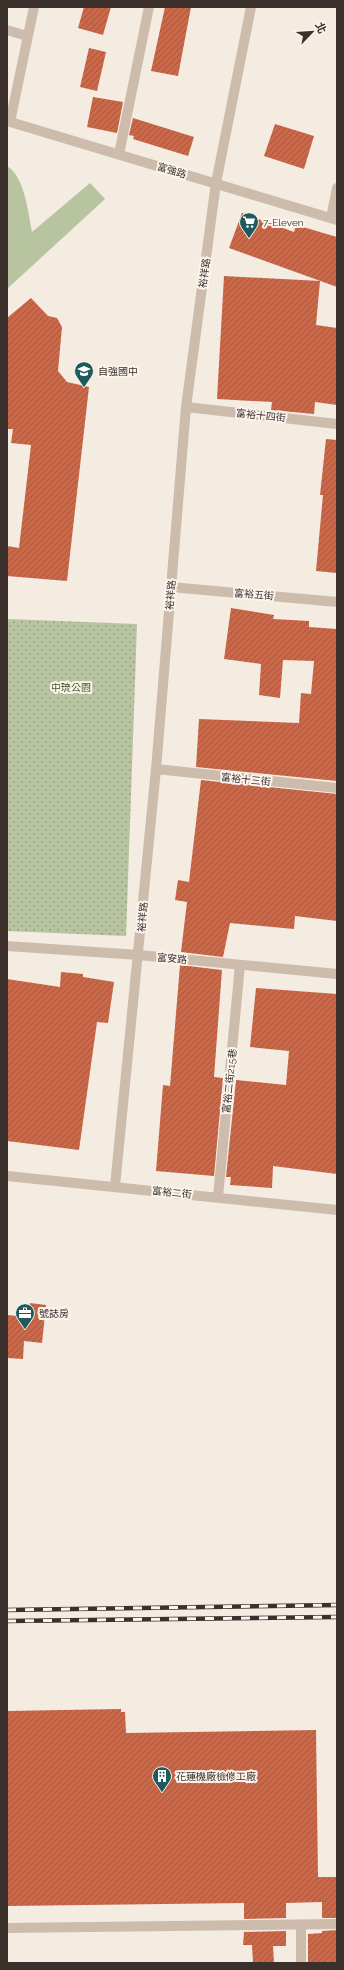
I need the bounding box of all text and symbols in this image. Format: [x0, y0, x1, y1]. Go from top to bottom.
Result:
north arrow [292, 12, 332, 52]
text: 北 [312, 20, 329, 36]
street label: 富強路 [156, 161, 188, 180]
supermarket icon: 7-Eleven [238, 211, 260, 239]
place label: 7-Eleven [263, 217, 304, 228]
street label: 裕祥路 [197, 257, 212, 289]
school or university icon: 自強國中 [73, 360, 95, 388]
place label: 自強國中 [98, 366, 138, 377]
street label: 富裕十四街 [236, 407, 286, 424]
street label: 裕祥路 [164, 580, 177, 610]
street label: 富裕五街 [234, 587, 274, 602]
park label: 中琉公園 [51, 682, 91, 693]
street label: 富裕十三街 [221, 771, 271, 788]
street label: 裕祥路 [136, 902, 149, 932]
street label: 富安路 [157, 952, 187, 965]
street label: 富裕二街215巷 [221, 1048, 238, 1114]
street label: 富裕二街 [151, 1185, 192, 1200]
office icon: 號誌房 [14, 1302, 36, 1330]
place label: 號誌房 [39, 1308, 69, 1319]
building icon: 花蓮機廠檢修工廠 [151, 1765, 173, 1793]
place label: 花蓮機廠檢修工廠 [176, 1771, 256, 1782]

